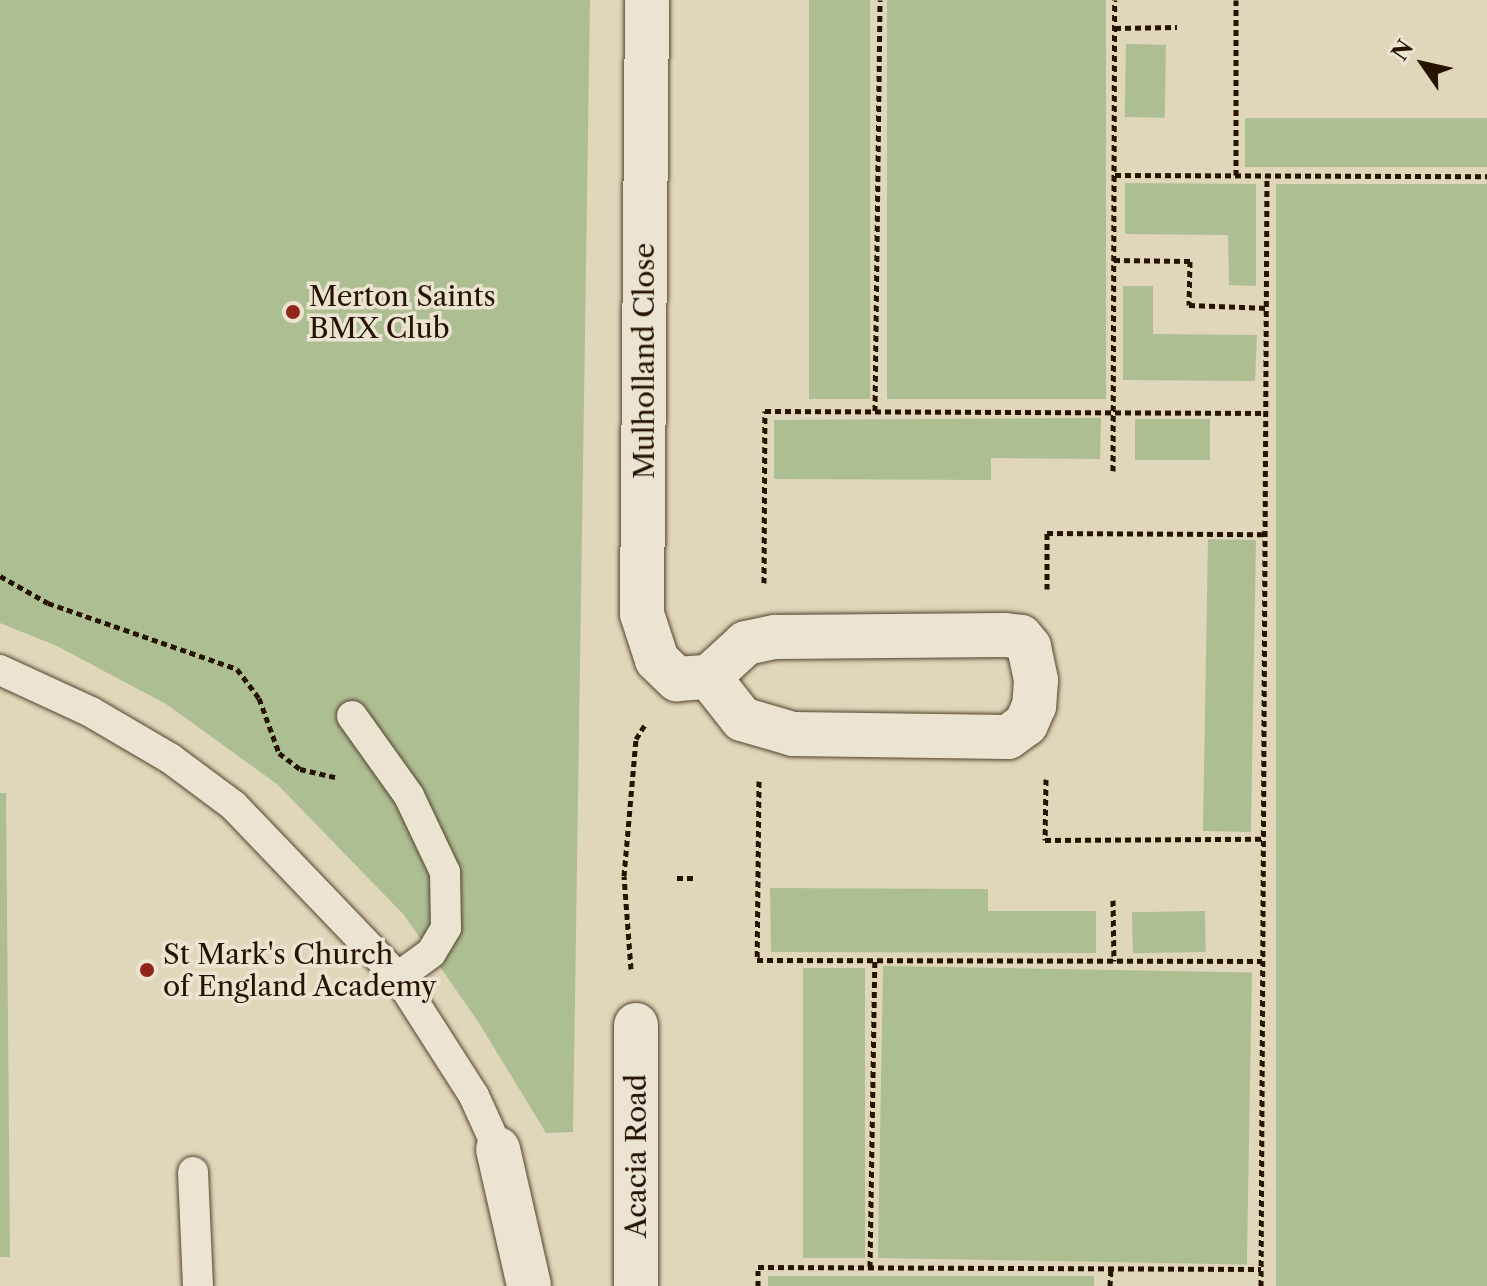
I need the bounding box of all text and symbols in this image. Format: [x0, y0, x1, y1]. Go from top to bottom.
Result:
north arrow [1383, 24, 1463, 104]
text: N [1386, 35, 1419, 66]
street label: Mulholland Close [627, 243, 661, 479]
place label: Merton Saints BMX Club [309, 279, 496, 345]
marker: Merton Saints BMX Club [284, 303, 302, 321]
place label: St Mark's Church of England Academy [163, 937, 438, 1003]
marker: St Mark's Church of England Academy [138, 961, 156, 979]
street label: Acacia Road [619, 1074, 653, 1238]

